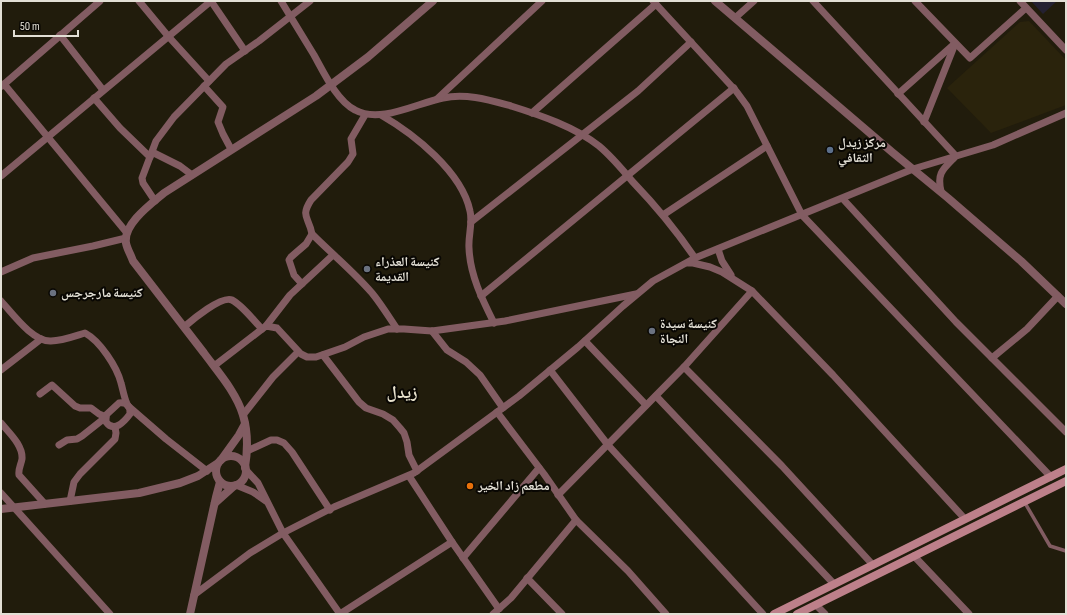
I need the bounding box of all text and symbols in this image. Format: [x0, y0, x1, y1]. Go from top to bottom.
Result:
scale bar [14, 12, 78, 38]
text: 50 m [20, 19, 40, 34]
place label: مركز زيدل الثقافي [838, 135, 886, 168]
marker: مركز زيدل الثقافي [825, 145, 835, 155]
place label: كنيسة العذراء القديمة [375, 254, 440, 285]
marker: كنيسة العذراء القديمة [362, 264, 372, 274]
place label: كنيسة مارجرجس [61, 285, 143, 301]
marker: كنيسة مارجرجس [48, 288, 58, 298]
place label: كنيسة سيدة النجاة [660, 316, 717, 347]
marker: كنيسة سيدة النجاة [647, 326, 657, 336]
district label: زيدل [387, 383, 417, 403]
place label: مطعم زاد الخير [477, 478, 550, 495]
marker: مطعم زاد الخير [465, 481, 475, 491]

